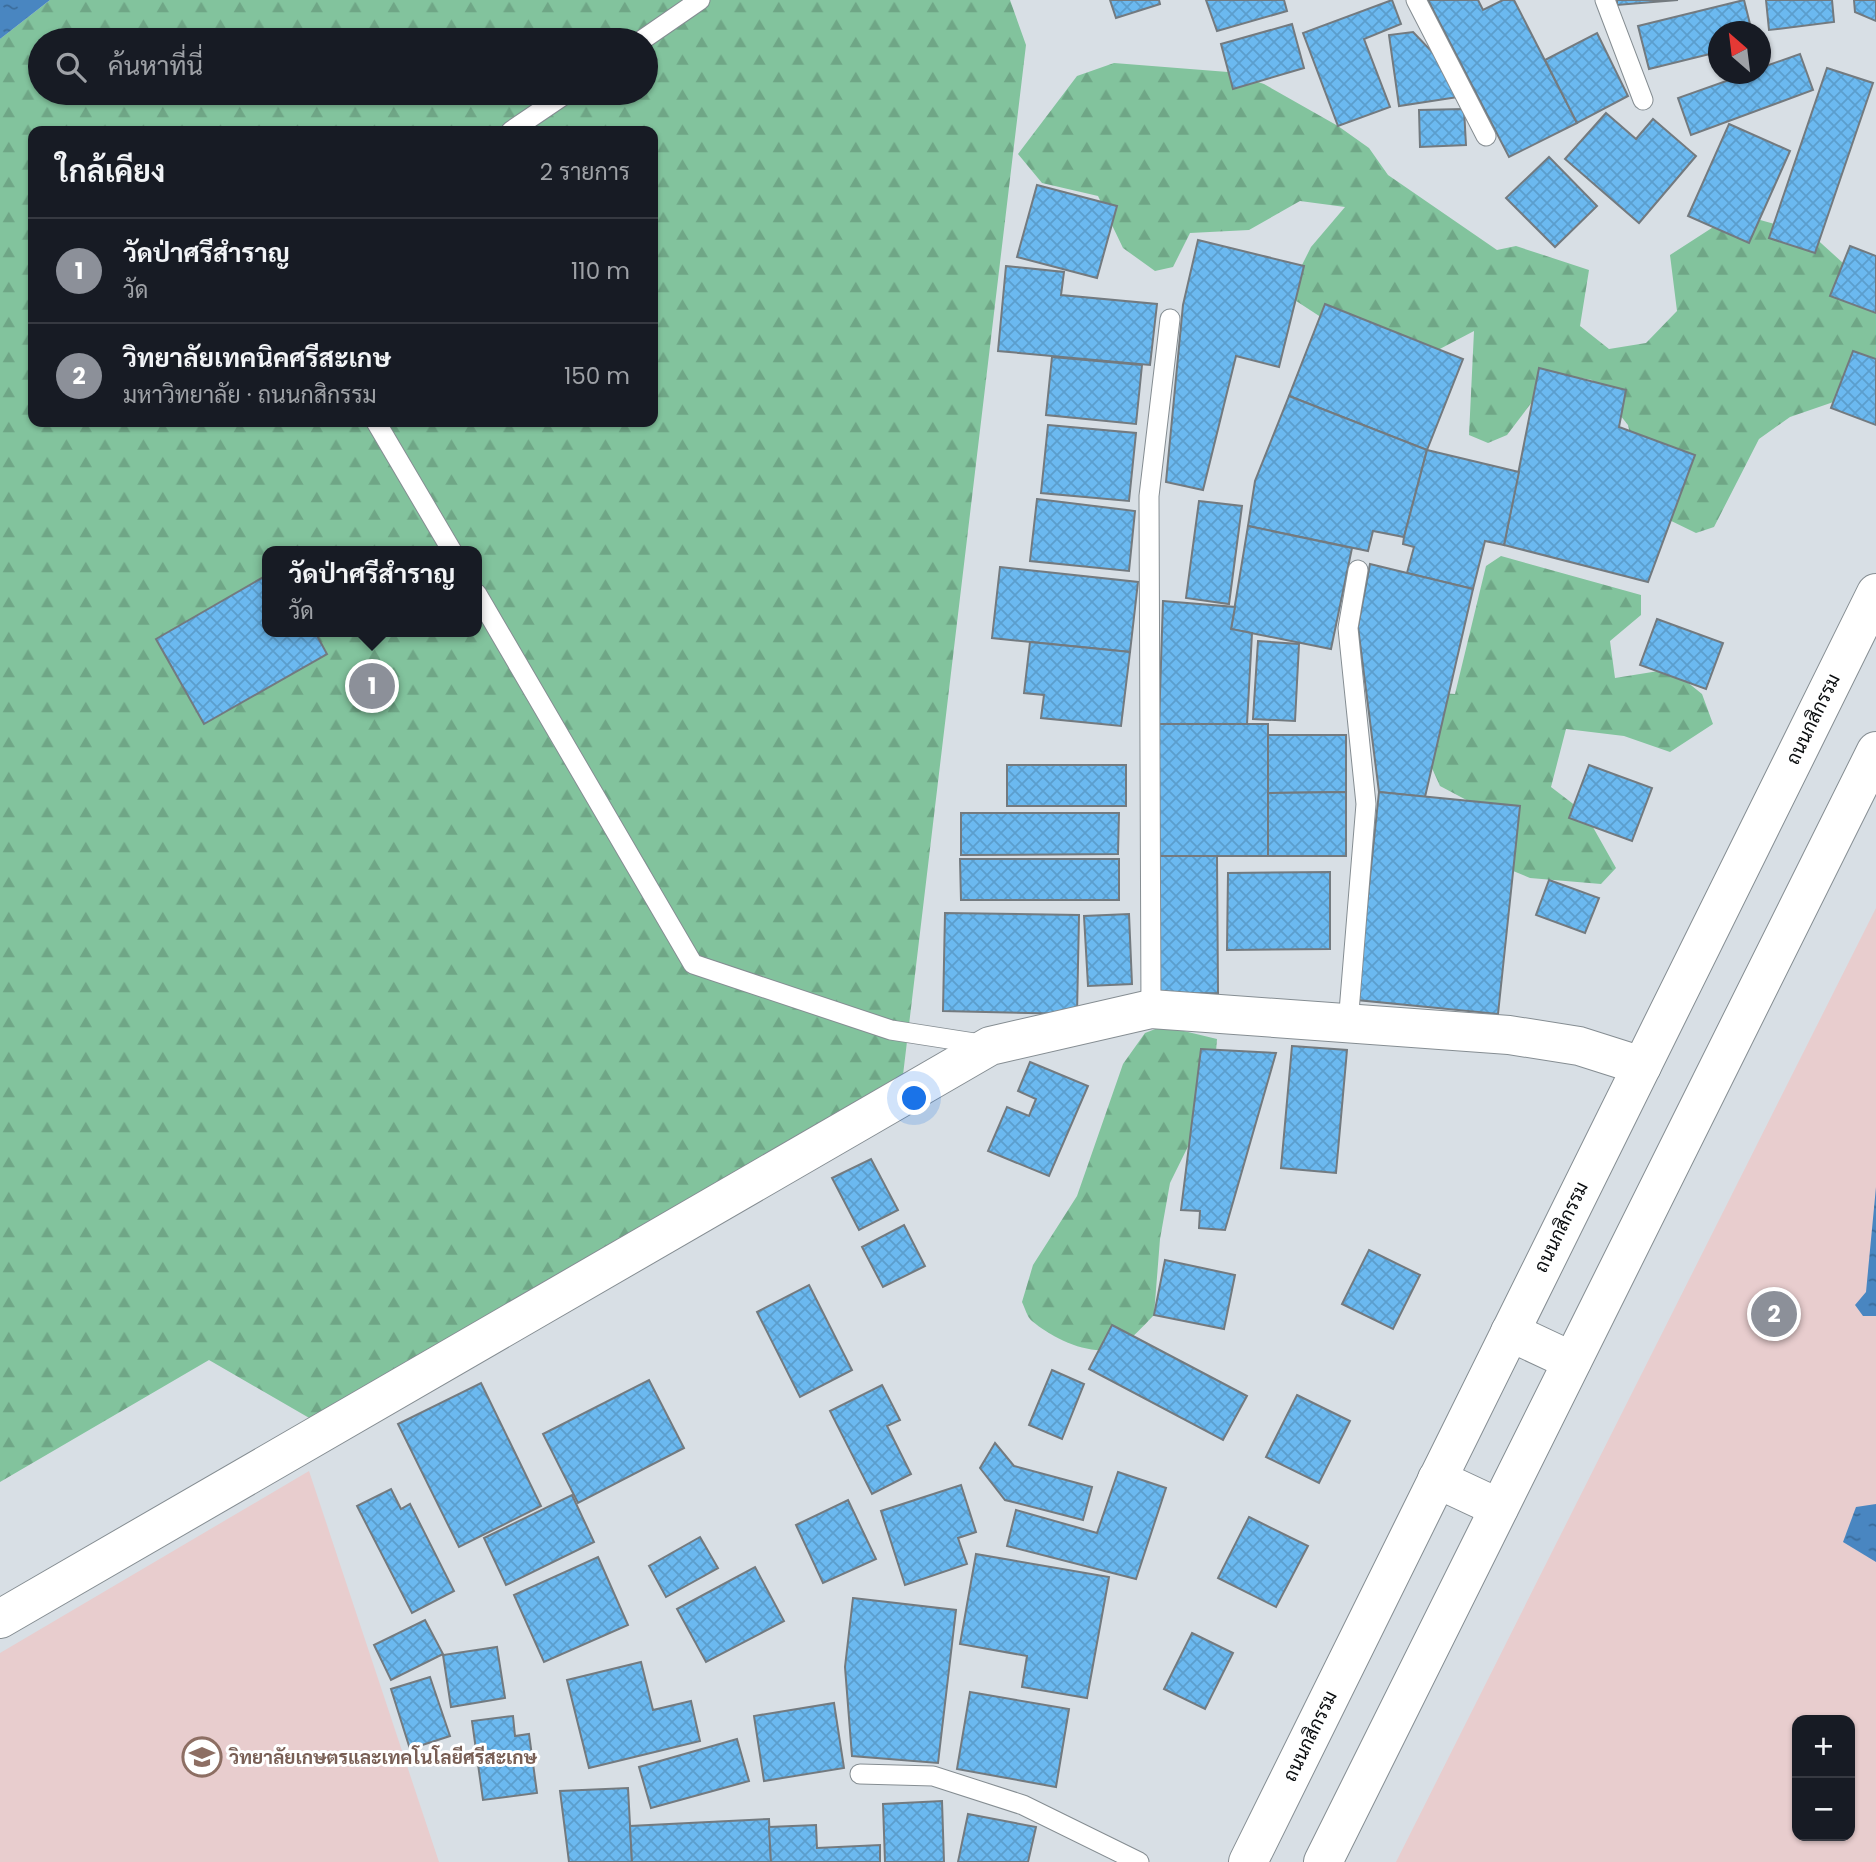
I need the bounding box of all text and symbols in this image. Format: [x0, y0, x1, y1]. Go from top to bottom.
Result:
north arrow [1708, 21, 1771, 84]
search box [28, 28, 658, 105]
icon: search [52, 48, 90, 86]
text: ค้นหาที่นี่ [108, 48, 203, 84]
text: ใกล้เคียง [56, 150, 165, 193]
text: 2 รายการ [540, 156, 630, 188]
text: วัดป่าศรีสำราญ [123, 235, 290, 271]
text: 1 [75, 255, 83, 287]
text: 110 m [571, 255, 630, 287]
text: วัด [123, 274, 148, 306]
text: วิทยาลัยเทคนิคศรีสะเกษ [123, 340, 391, 376]
text: 2 [72, 360, 86, 392]
text: 150 m [564, 360, 630, 392]
text: มหาวิทยาลัย · ถนนกสิกรรม [123, 379, 377, 411]
popup [262, 546, 482, 637]
text: วัดป่าศรีสำราญ [289, 556, 455, 592]
text: วัด [289, 595, 314, 627]
pin: 1 [349, 660, 395, 712]
street label: ถนนกสิกรรม [1779, 669, 1847, 769]
your location [897, 1081, 931, 1115]
street label: ถนนกสิกรรม [1527, 1177, 1595, 1277]
pin: 2 [1751, 1288, 1797, 1340]
street label: ถนนกสิกรรม [1276, 1686, 1344, 1786]
map controls [1792, 1715, 1855, 1841]
button: + [1792, 1715, 1855, 1778]
school or university icon: วิทยาลัยเกษตรและเทคโนโลยีศรีสะเกษ [181, 1736, 223, 1778]
place label: วิทยาลัยเกษตรและเทคโนโลยีศรีสะเกษ [228, 1744, 538, 1771]
button: − [1792, 1778, 1855, 1841]

